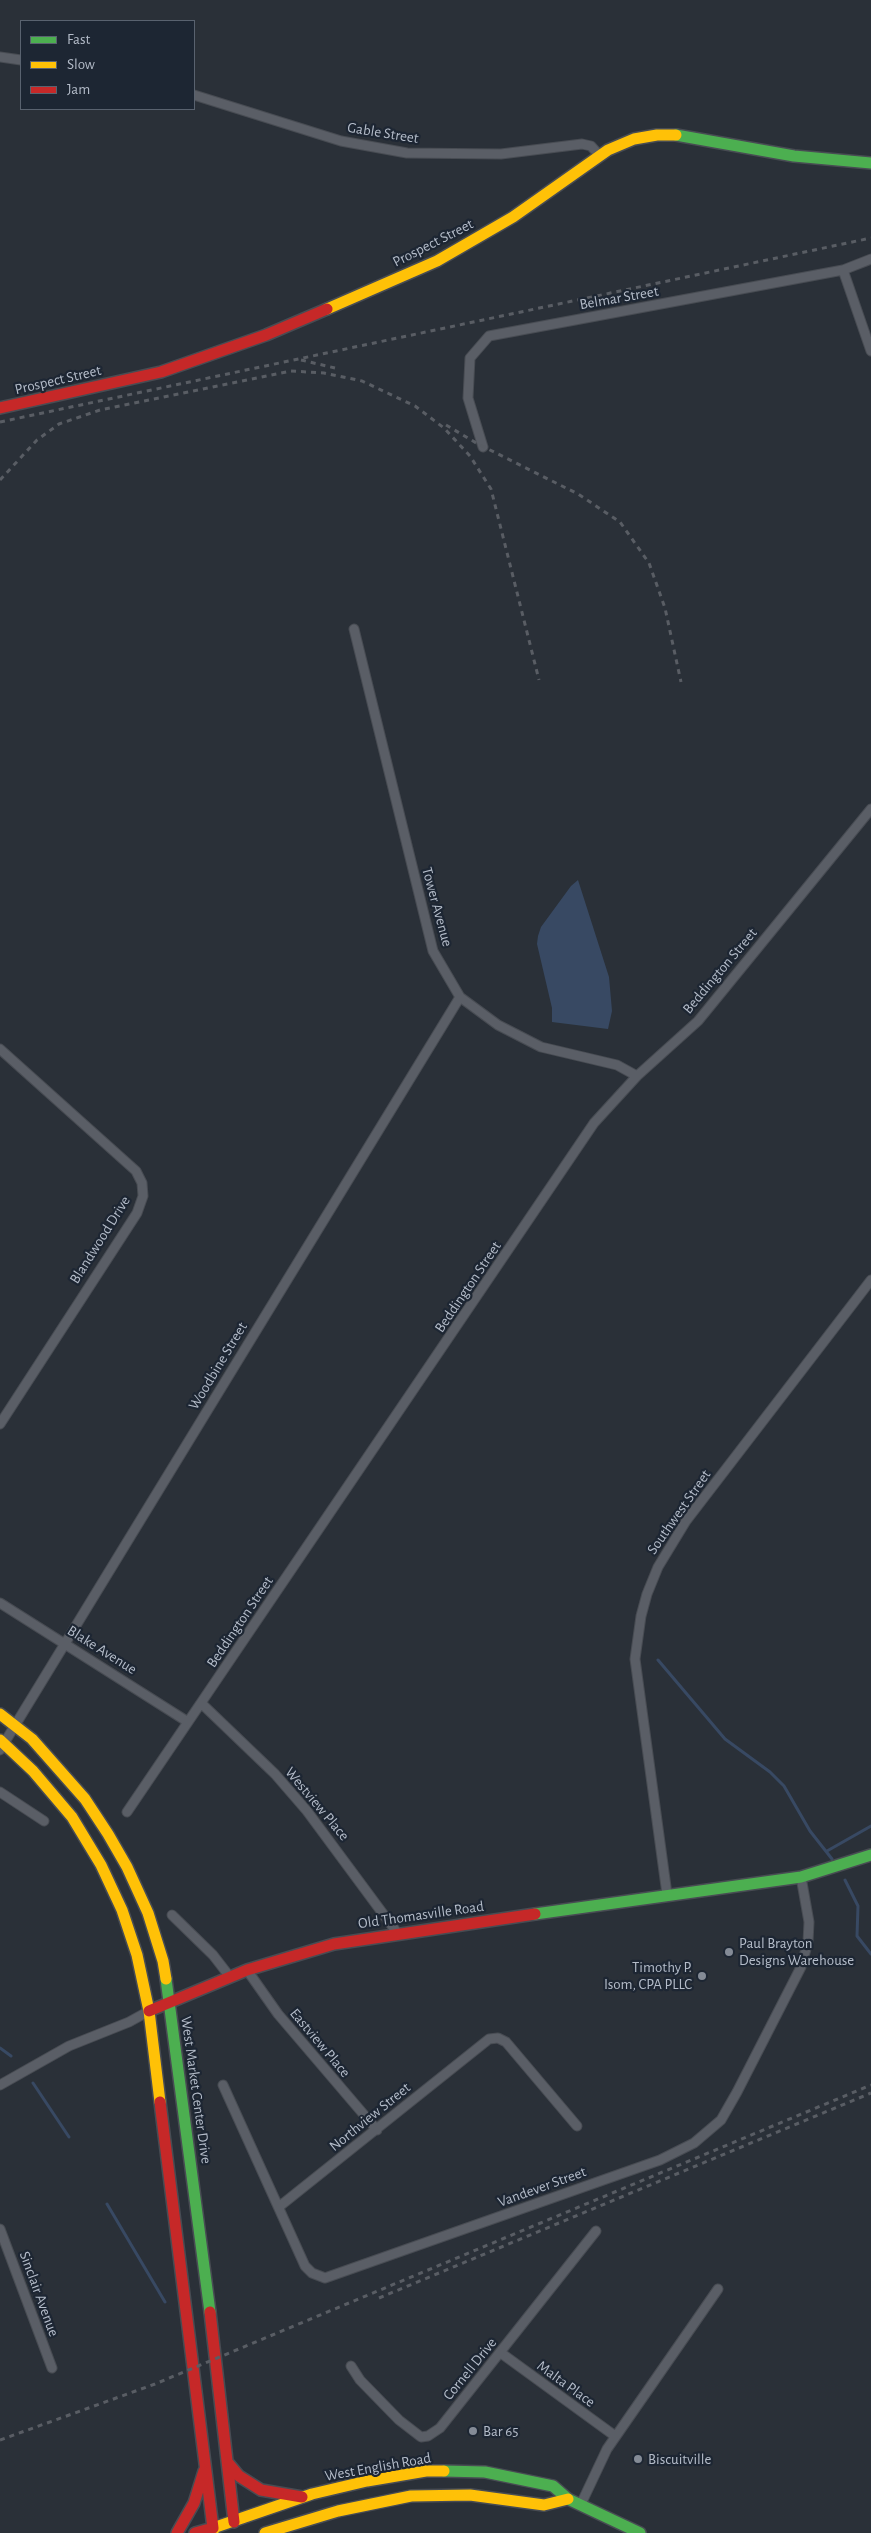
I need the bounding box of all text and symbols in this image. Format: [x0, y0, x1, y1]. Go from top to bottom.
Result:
legend [20, 20, 195, 110]
text: Fast [67, 32, 90, 47]
text: Slow [67, 57, 95, 72]
text: Jam [67, 82, 90, 97]
street label: Gable Street [346, 118, 420, 148]
street label: Prospect Street [390, 215, 476, 271]
street label: Belmar Street [578, 282, 660, 314]
street label: Prospect Street [13, 361, 103, 399]
street label: Tower Avenue [418, 865, 456, 949]
street label: Beddington Street [679, 924, 761, 1018]
street label: Blandwood Drive [66, 1193, 134, 1287]
street label: Beddington Street [431, 1238, 505, 1336]
street label: Woodbine Street [185, 1319, 251, 1413]
street label: Southwest Street [643, 1466, 715, 1558]
street label: Beddington Street [203, 1573, 277, 1671]
street label: Blake Avenue [64, 1622, 140, 1678]
street label: Westview Place [281, 1764, 353, 1844]
street label: Old Thomasville Road [357, 1897, 485, 1933]
place label: Paul Brayton Designs Warehouse [739, 1934, 854, 1969]
marker: Paul Brayton Designs Warehouse [723, 1946, 735, 1958]
place label: Timothy P. Isom, CPA PLLC [604, 1958, 692, 1993]
marker: Timothy P. Isom, CPA PLLC [696, 1970, 708, 1982]
street label: Eastview Place [286, 2005, 354, 2081]
street label: West Market Center Drive [177, 2015, 215, 2165]
street label: Northview Street [326, 2079, 414, 2155]
street label: Vandever Street [495, 2163, 589, 2211]
street label: Sinclair Avenue [15, 2249, 63, 2339]
street label: Cornell Drive [439, 2334, 501, 2404]
street label: Malta Place [533, 2357, 599, 2411]
place label: Bar 65 [483, 2422, 518, 2440]
marker: Bar 65 [467, 2425, 479, 2437]
street label: West English Road [323, 2449, 433, 2485]
place label: Biscuitville [648, 2450, 711, 2468]
marker: Biscuitville [632, 2453, 644, 2465]

